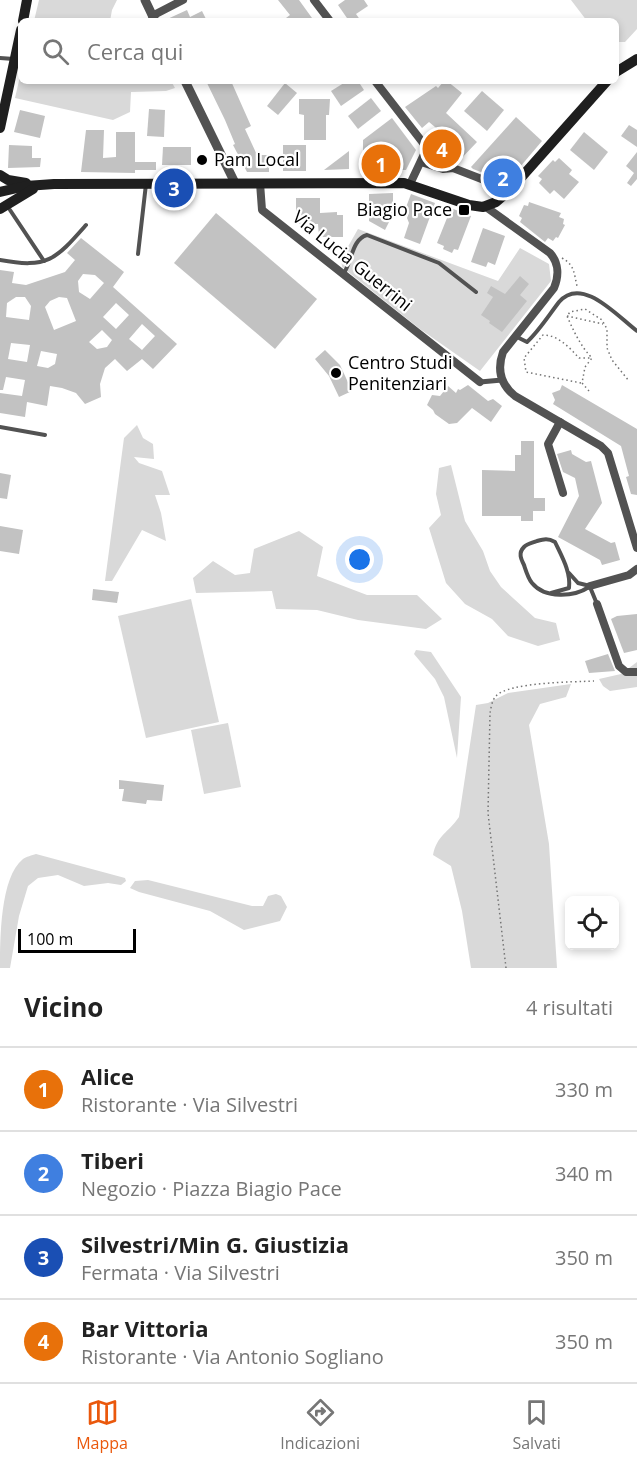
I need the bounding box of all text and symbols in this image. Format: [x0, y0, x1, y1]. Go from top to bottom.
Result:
search box [18, 18, 619, 84]
icon: search [39, 35, 72, 68]
text: Cerca qui [87, 36, 183, 66]
pin: 4 [422, 126, 462, 172]
pin: 1 [362, 142, 400, 186]
place label: Pam Local [214, 147, 300, 171]
marker: Pam Local [195, 153, 209, 167]
pin: 2 [484, 156, 522, 201]
pin: 3 [154, 166, 194, 210]
place label: Biagio Pace [356, 197, 452, 221]
marker: Biagio Pace [457, 203, 471, 217]
street label: Via Lucia Guerrini [288, 205, 417, 316]
place label: Centro Studi Penitenziari [348, 350, 453, 395]
marker: Centro Studi Penitenziari [329, 366, 343, 380]
your location [345, 545, 374, 574]
map controls [565, 896, 619, 950]
button: locate [565, 896, 619, 950]
scale bar [18, 926, 136, 954]
text: 100 m [27, 928, 73, 950]
text: Vicino [24, 989, 103, 1025]
text: 4 risultati [526, 994, 613, 1021]
text: Alice [81, 1061, 134, 1091]
text: 1 [38, 1076, 49, 1103]
text: 330 m [555, 1076, 613, 1103]
text: Ristorante · Via Silvestri [81, 1091, 298, 1118]
text: Tiberi [81, 1145, 144, 1175]
text: 2 [38, 1160, 49, 1187]
text: 340 m [555, 1160, 613, 1187]
text: Negozio · Piazza Biagio Pace [81, 1175, 342, 1202]
text: Silvestri/Min G. Giustizia [81, 1229, 349, 1259]
text: 3 [38, 1244, 49, 1271]
text: 350 m [555, 1244, 613, 1271]
text: Fermata · Via Silvestri [81, 1259, 280, 1286]
text: Bar Vittoria [81, 1313, 209, 1343]
text: 4 [38, 1328, 49, 1355]
text: 350 m [555, 1328, 613, 1355]
text: Ristorante · Via Antonio Sogliano [81, 1343, 384, 1370]
tab: Mappa [76, 1396, 128, 1454]
tab: Indicazioni [280, 1396, 360, 1454]
tab: Salvati [512, 1396, 561, 1454]

